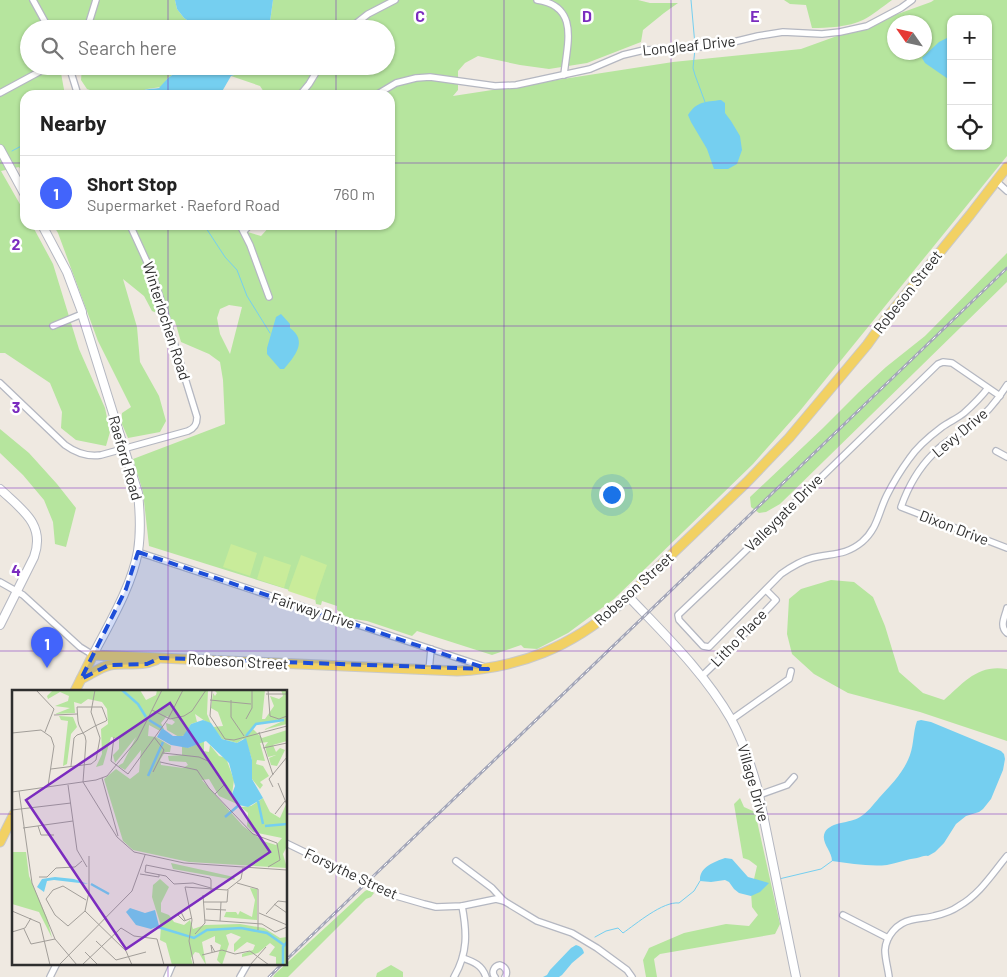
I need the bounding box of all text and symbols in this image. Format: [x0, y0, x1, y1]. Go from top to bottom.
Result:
text: C [415, 6, 425, 25]
text: D [582, 6, 592, 25]
text: E [750, 6, 760, 25]
north arrow [887, 15, 932, 60]
map controls [947, 15, 992, 150]
button: + [947, 15, 992, 60]
search box [20, 20, 395, 75]
street label: Longleaf Drive [641, 31, 736, 59]
icon: search [38, 34, 66, 62]
text: Search here [78, 36, 177, 59]
button: − [947, 60, 992, 105]
button: locate [947, 105, 992, 150]
text: Nearby [40, 110, 106, 135]
text: Short Stop [87, 172, 177, 195]
text: 1 [53, 184, 59, 203]
text: 760 m [334, 184, 375, 203]
text: Supermarket · Raeford Road [87, 195, 280, 214]
text: 2 [12, 234, 21, 253]
street label: Robeson Street [869, 246, 945, 337]
street label: Winterlochen Road [139, 259, 195, 382]
text: 3 [12, 397, 20, 416]
street label: Levy Drive [928, 404, 991, 461]
street label: Raeford Road [105, 413, 147, 502]
street label: Valleygate Drive [741, 470, 826, 555]
your location [599, 482, 625, 508]
street label: Dixon Drive [917, 506, 991, 548]
street label: Robeson Street [590, 548, 677, 629]
text: 4 [11, 560, 21, 579]
street label: Fairway Drive [269, 588, 357, 632]
street label: Litho Place [707, 605, 770, 670]
pin: 1 [31, 627, 63, 668]
street label: Robeson Street [187, 649, 289, 673]
inset map [12, 690, 288, 964]
street label: Village Drive [734, 742, 774, 823]
street label: Forsythe Street [302, 844, 401, 903]

